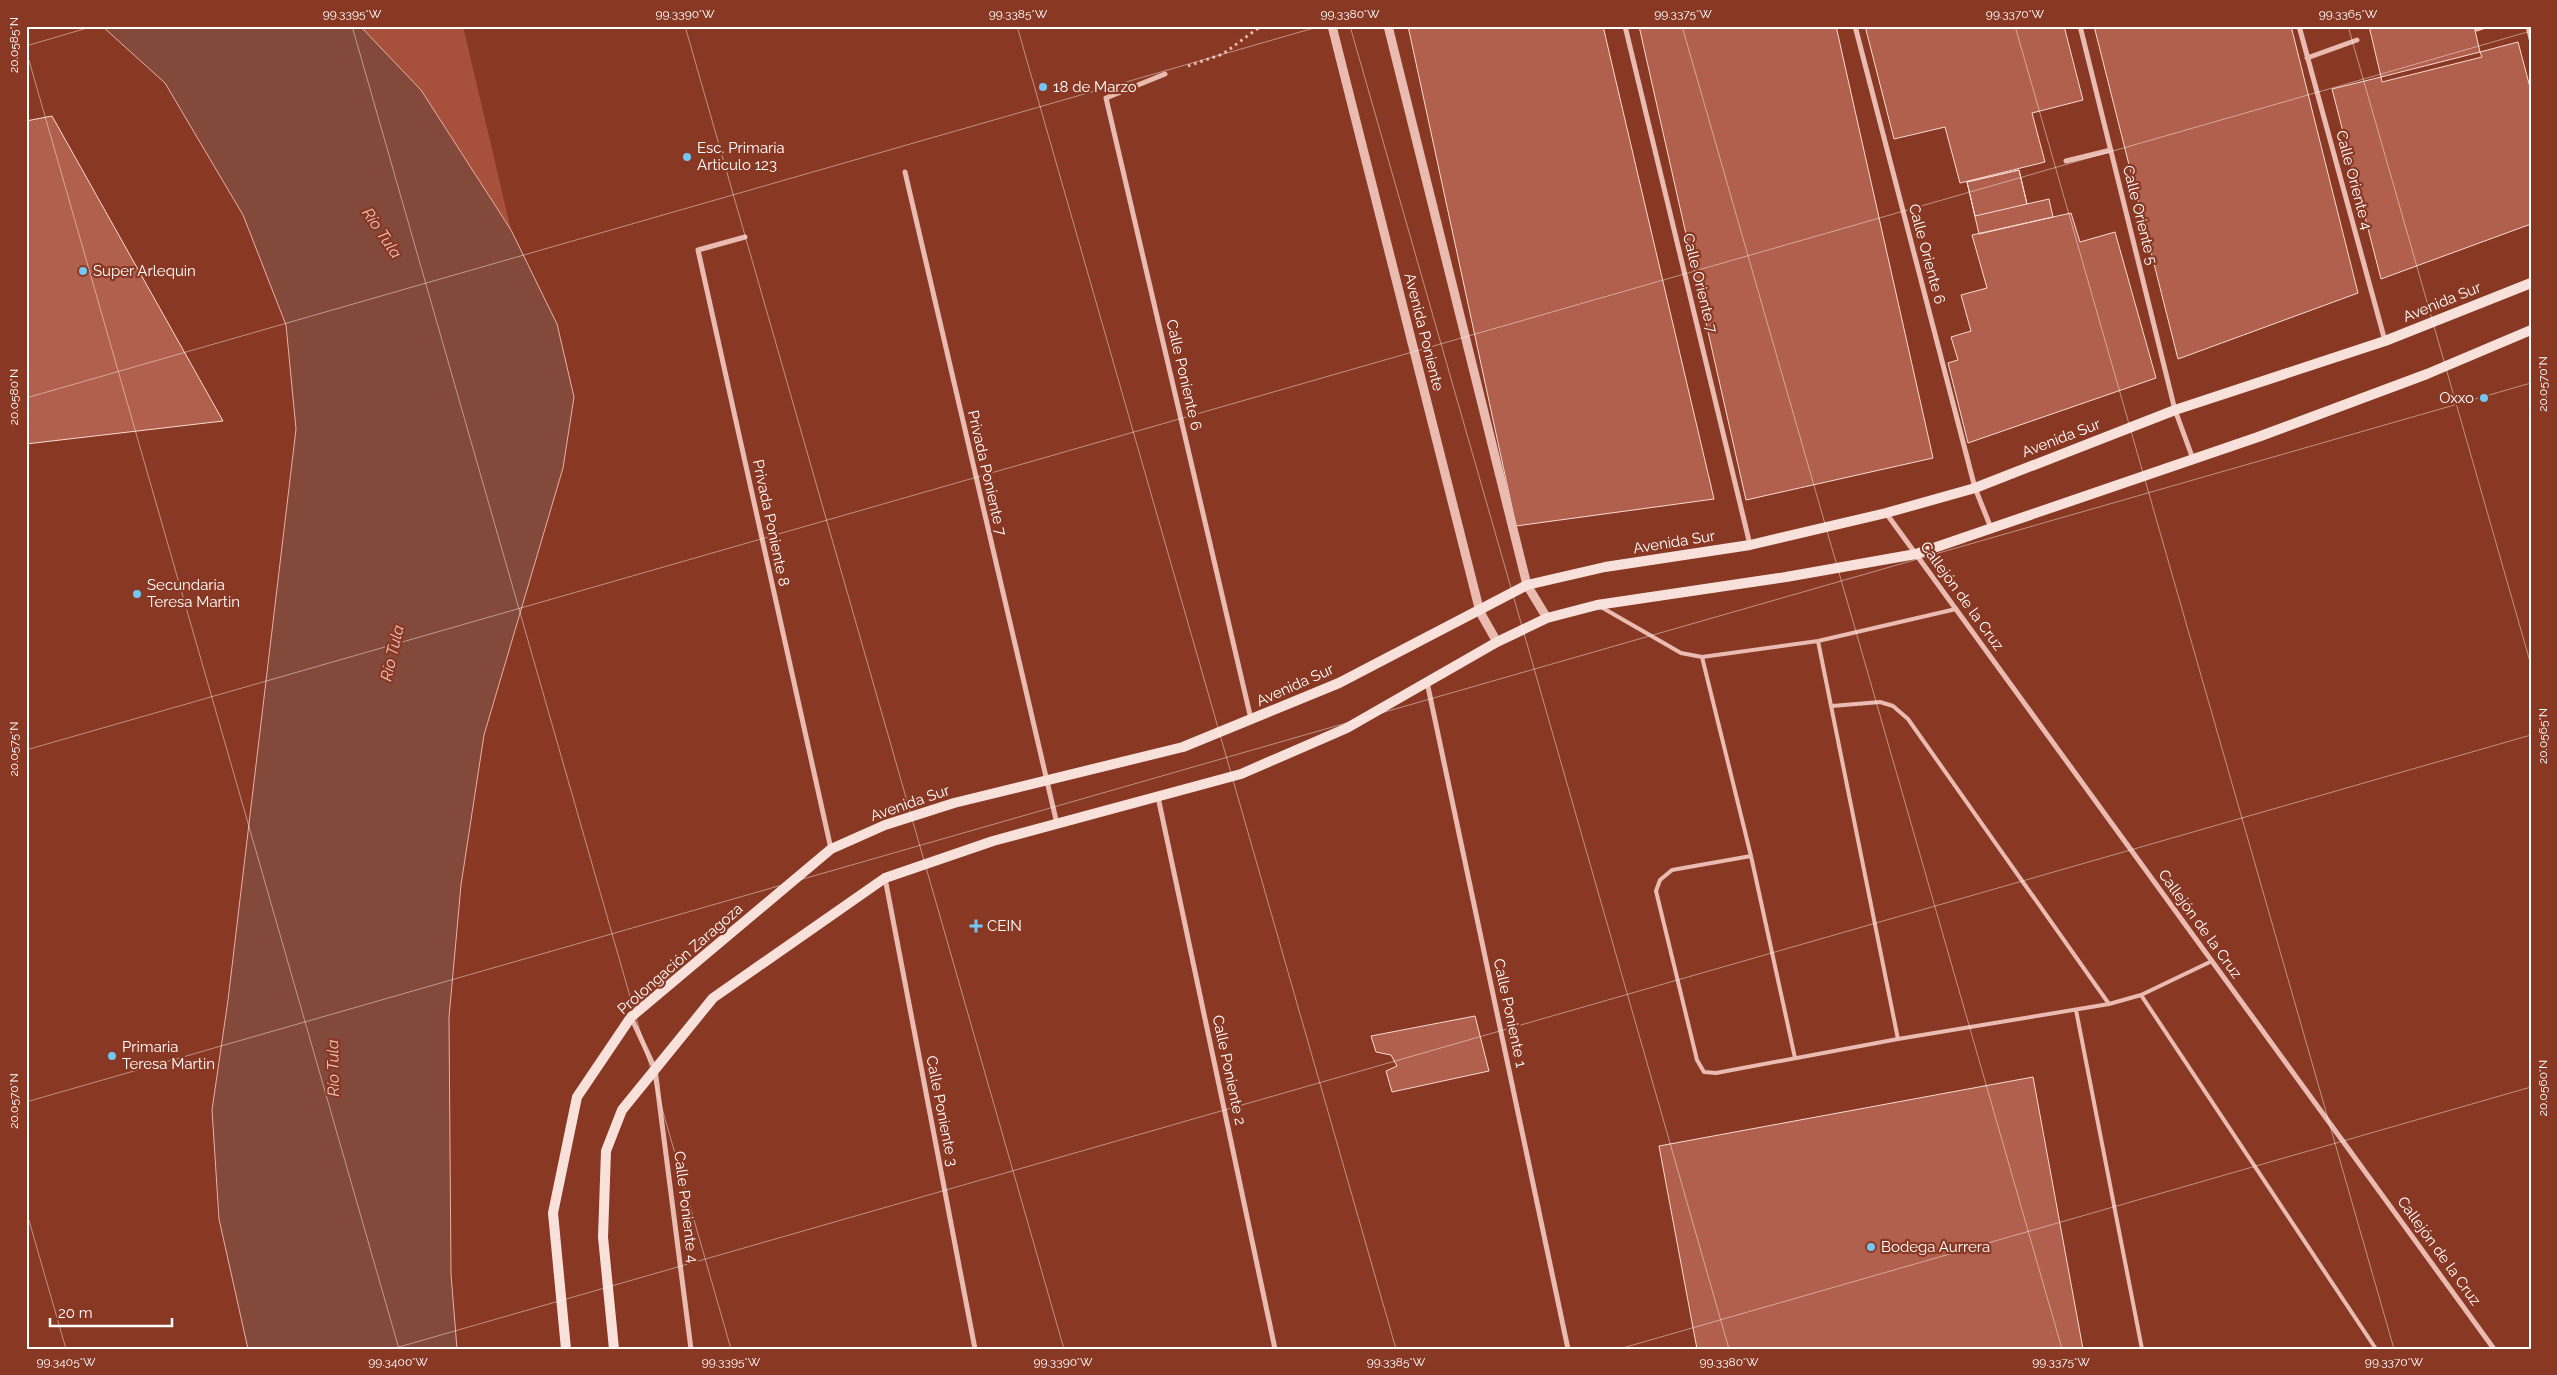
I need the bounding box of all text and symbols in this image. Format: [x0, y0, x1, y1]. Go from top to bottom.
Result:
text: 99.3395°W [323, 7, 382, 21]
text: 99.3390°W [655, 7, 715, 21]
text: 99.3385°W [989, 7, 1048, 21]
text: 99.3380°W [1320, 7, 1380, 21]
text: 99.3375°W [1654, 7, 1712, 21]
text: 99.3370°W [1986, 7, 2045, 21]
text: 99.3365°W [2319, 7, 2378, 21]
text: 20.0585°N [7, 17, 21, 73]
place label: 18 de Marzo [1053, 78, 1137, 96]
marker: 18 de Marzo [1037, 81, 1049, 93]
street label: Calle Oriente 4 [2332, 128, 2376, 232]
place label: Esc. Primaria Articulo 123 [697, 139, 785, 174]
marker: Esc. Primaria Articulo 123 [681, 151, 693, 163]
street label: Calle Oriente 5 [2119, 163, 2161, 267]
street label: Calle Oriente 6 [1905, 202, 1949, 306]
water label: Río Tula [358, 204, 406, 262]
street label: Calle Oriente 7 [1679, 231, 1721, 335]
place label: Super Arlequin [93, 262, 196, 280]
marker: Super Arlequin [77, 265, 89, 277]
street label: Avenida Poniente [1401, 271, 1447, 393]
street label: Avenida Sur [2400, 278, 2484, 326]
street label: Calle Poniente 6 [1162, 318, 1206, 432]
text: 20.0570°N [2536, 356, 2550, 412]
text: 20.0580°N [7, 369, 21, 425]
place label: Oxxo [2439, 389, 2474, 407]
marker: Oxxo [2478, 392, 2490, 404]
street label: Privada Poniente 7 [964, 408, 1010, 538]
street label: Avenida Sur [2019, 414, 2104, 461]
street label: Privada Poniente 8 [749, 458, 793, 588]
street label: Avenida Sur [1632, 527, 1717, 557]
street label: Callejón de la Cruz [1916, 538, 2008, 654]
place label: Secundaria Teresa Martin [147, 576, 240, 611]
marker: Secundaria Teresa Martin [131, 588, 143, 600]
water label: Río Tula [376, 623, 408, 683]
street label: Avenida Sur [1254, 660, 1337, 710]
text: 20.0565°N [2536, 708, 2550, 764]
text: 20.0575°N [7, 722, 21, 776]
street label: Avenida Sur [868, 781, 953, 825]
street label: Callejón de la Cruz [2154, 866, 2246, 982]
street label: Prolongación Zaragoza [614, 900, 746, 1018]
place label: CEIN [987, 917, 1022, 935]
marker: CEIN [969, 919, 983, 933]
street label: Calle Poniente 1 [1490, 957, 1530, 1070]
street label: Calle Poniente 2 [1209, 1013, 1250, 1127]
place label: Primaria Teresa Martin [122, 1038, 215, 1073]
water label: Río Tula [323, 1039, 343, 1097]
marker: Primaria Teresa Martin [106, 1050, 118, 1062]
street label: Calle Poniente 3 [922, 1054, 962, 1168]
text: 20.0560°N [2536, 1060, 2550, 1116]
text: 20.0570°N [7, 1073, 21, 1129]
street label: Calle Poniente 4 [670, 1150, 702, 1264]
street label: Callejón de la Cruz [2393, 1193, 2485, 1309]
place label: Bodega Aurrera [1881, 1238, 1990, 1256]
marker: Bodega Aurrera [1865, 1241, 1877, 1253]
scale bar [50, 1295, 172, 1327]
text: 20 m [58, 1304, 93, 1322]
text: 99.3405°W [37, 1355, 96, 1369]
text: 99.3400°W [368, 1355, 428, 1369]
text: 99.3395°W [702, 1355, 761, 1369]
text: 99.3390°W [1033, 1355, 1093, 1369]
text: 99.3385°W [1367, 1355, 1426, 1369]
text: 99.3380°W [1699, 1355, 1759, 1369]
text: 99.3375°W [2032, 1355, 2090, 1369]
text: 99.3370°W [2365, 1355, 2424, 1369]

